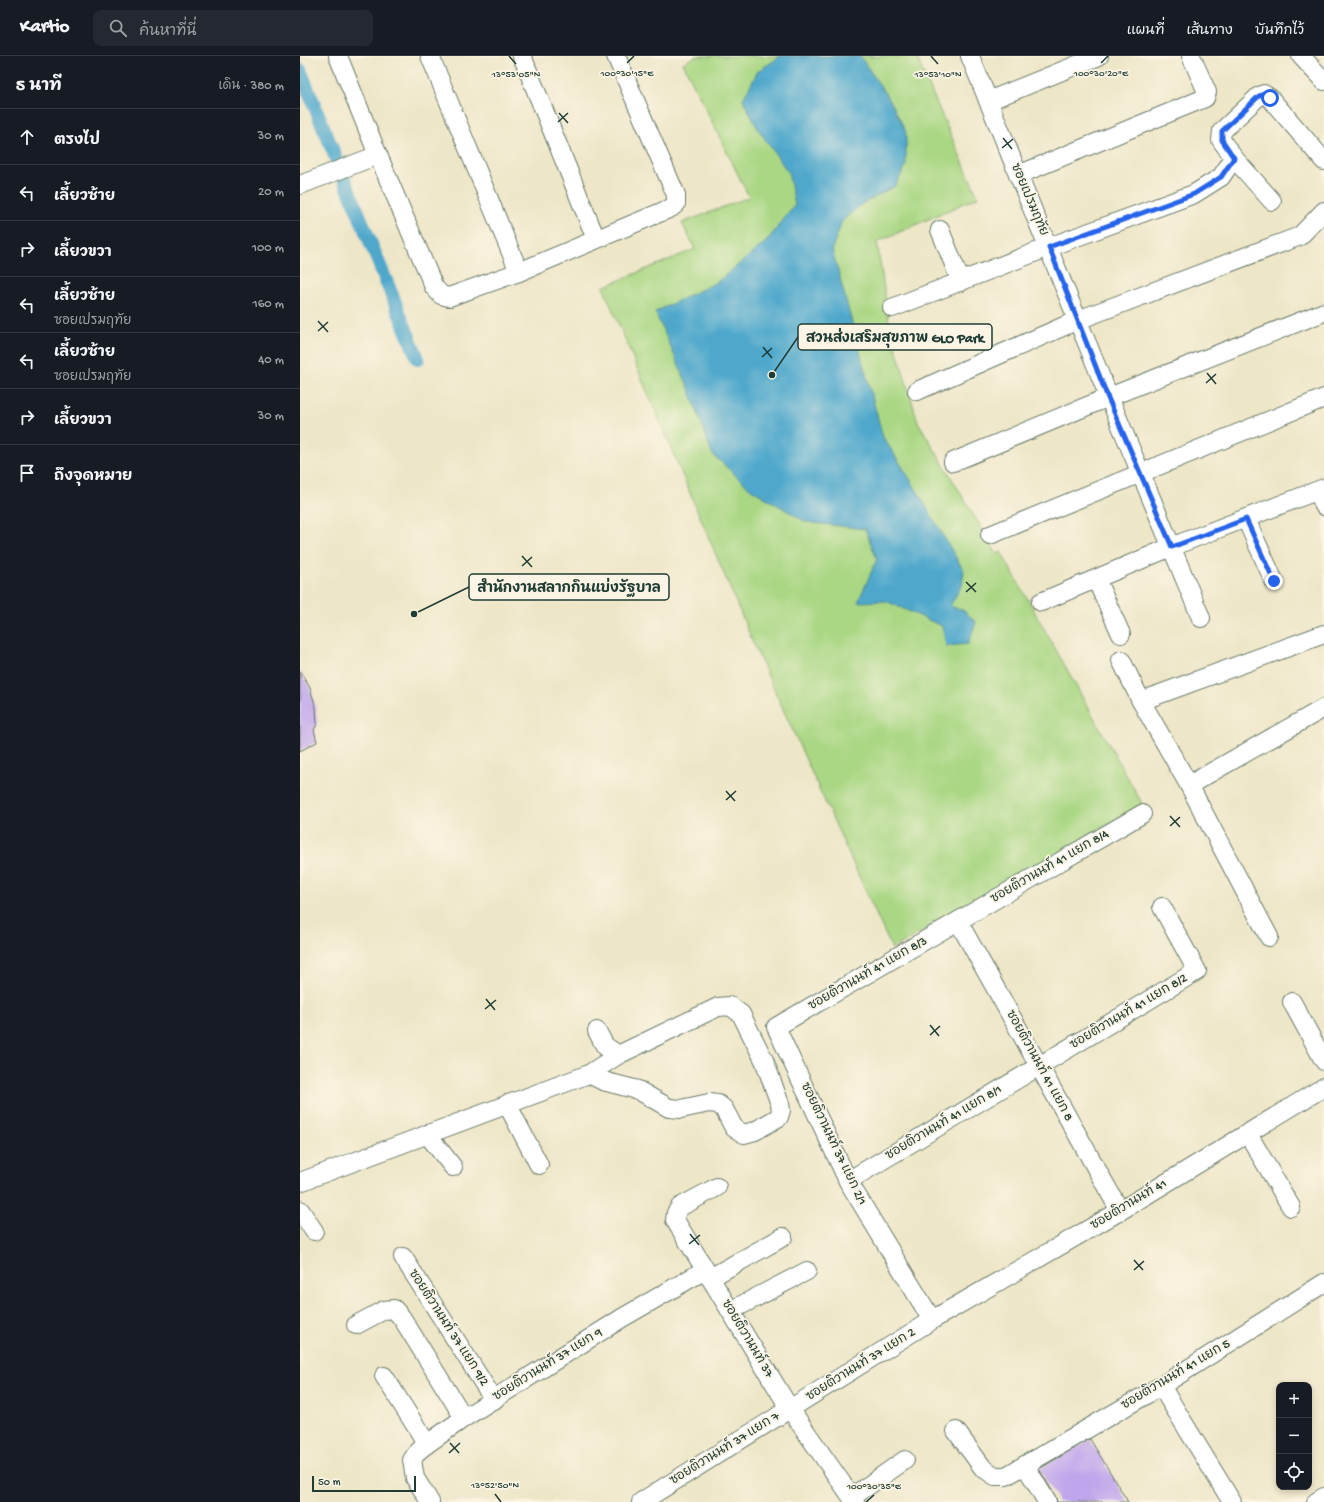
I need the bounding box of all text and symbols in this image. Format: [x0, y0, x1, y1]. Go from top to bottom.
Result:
search box [93, 10, 373, 46]
text: Kartio [20, 16, 69, 39]
icon: search [107, 17, 129, 39]
text: ค้นหาที่นี่ [139, 23, 197, 41]
text: แผนที่ [1127, 23, 1164, 40]
text: เส้นทาง [1186, 23, 1233, 40]
text: บันทึกไว้ [1255, 23, 1304, 40]
text: 100°30'15"E [600, 68, 654, 80]
text: 100°30'20"E [1073, 68, 1129, 80]
text: 13°53'05"N [491, 69, 541, 81]
text: 13°53'10"N [913, 69, 962, 81]
text: 5 นาที [16, 77, 62, 97]
text: เดิน · 380 m [218, 79, 284, 94]
route start [1261, 89, 1279, 107]
icon: ahead [16, 126, 38, 148]
text: 30 m [258, 129, 284, 144]
text: ตรงไป [54, 132, 100, 150]
street label: ซอยเปรมฤทัย [1007, 161, 1053, 239]
icon: left [16, 182, 38, 204]
text: 20 m [258, 185, 284, 200]
text: เลี้ยวซ้าย [54, 188, 115, 206]
icon: right [16, 238, 38, 260]
text: 100 m [252, 241, 284, 256]
text: เลี้ยวขวา [54, 244, 112, 262]
text: เลี้ยวซ้าย [54, 288, 115, 306]
icon: left [16, 294, 38, 316]
text: 160 m [252, 297, 284, 312]
text: ซอยเปรมฤทัย [54, 314, 131, 329]
callout: สวนส่งเสริมสุขภาพ GLO Park [798, 324, 992, 350]
text: สวนส่งเสริมสุขภาพ GLO Park [806, 327, 986, 348]
text: เลี้ยวซ้าย [54, 344, 115, 362]
icon: left [16, 350, 38, 372]
text: 40 m [258, 353, 284, 368]
text: ซอยเปรมฤทัย [54, 370, 131, 385]
icon: right [16, 406, 38, 428]
text: 30 m [258, 409, 284, 424]
text: เลี้ยวขวา [54, 412, 112, 430]
icon: arrive [16, 462, 38, 484]
text: ถึงจุดหมาย [54, 468, 132, 486]
route end [1265, 572, 1283, 590]
callout: สำนักงานสลากกินแบ่งรัฐบาล [469, 574, 669, 600]
text: สำนักงานสลากกินแบ่งรัฐบาล [477, 577, 661, 598]
street label: ซอยติวานนท์ 41 แยก 8/4 [986, 824, 1112, 907]
street label: ซอยติวานนท์ 41 แยก 8/3 [804, 930, 930, 1014]
street label: ซอยติวานนท์ 41 แยก 8/2 [1066, 967, 1191, 1053]
street label: ซอยติวานนท์ 41 แยก 8 [1002, 1006, 1079, 1124]
street label: ซอยติวานนท์ 37 แยก 2/1 [797, 1079, 873, 1208]
street label: ซอยติวานนท์ 41 แยก 8/1 [881, 1079, 1005, 1164]
street label: ซอยติวานนท์ 41 [1086, 1173, 1170, 1234]
street label: ซอยติวานนท์ 37 แยก 9/2 [405, 1265, 495, 1389]
street label: ซอยติวานนท์ 37 [718, 1295, 780, 1382]
street label: ซอยติวานนท์ 37 แยก 9 [488, 1322, 606, 1405]
street label: ซอยติวานนท์ 37 แยก 2 [801, 1322, 919, 1405]
street label: ซอยติวานนท์ 41 แยก 5 [1117, 1333, 1233, 1413]
map controls [1276, 1382, 1312, 1490]
button: + [1276, 1382, 1312, 1418]
street label: ซอยติวานนท์ 37 แยก 7 [665, 1405, 784, 1489]
button: − [1276, 1418, 1312, 1454]
button: locate [1276, 1454, 1312, 1490]
scale bar [312, 1474, 416, 1493]
text: 50 m [318, 1477, 340, 1489]
text: 13°52'50"N [470, 1480, 519, 1492]
text: 100°30'35"E [846, 1481, 902, 1493]

